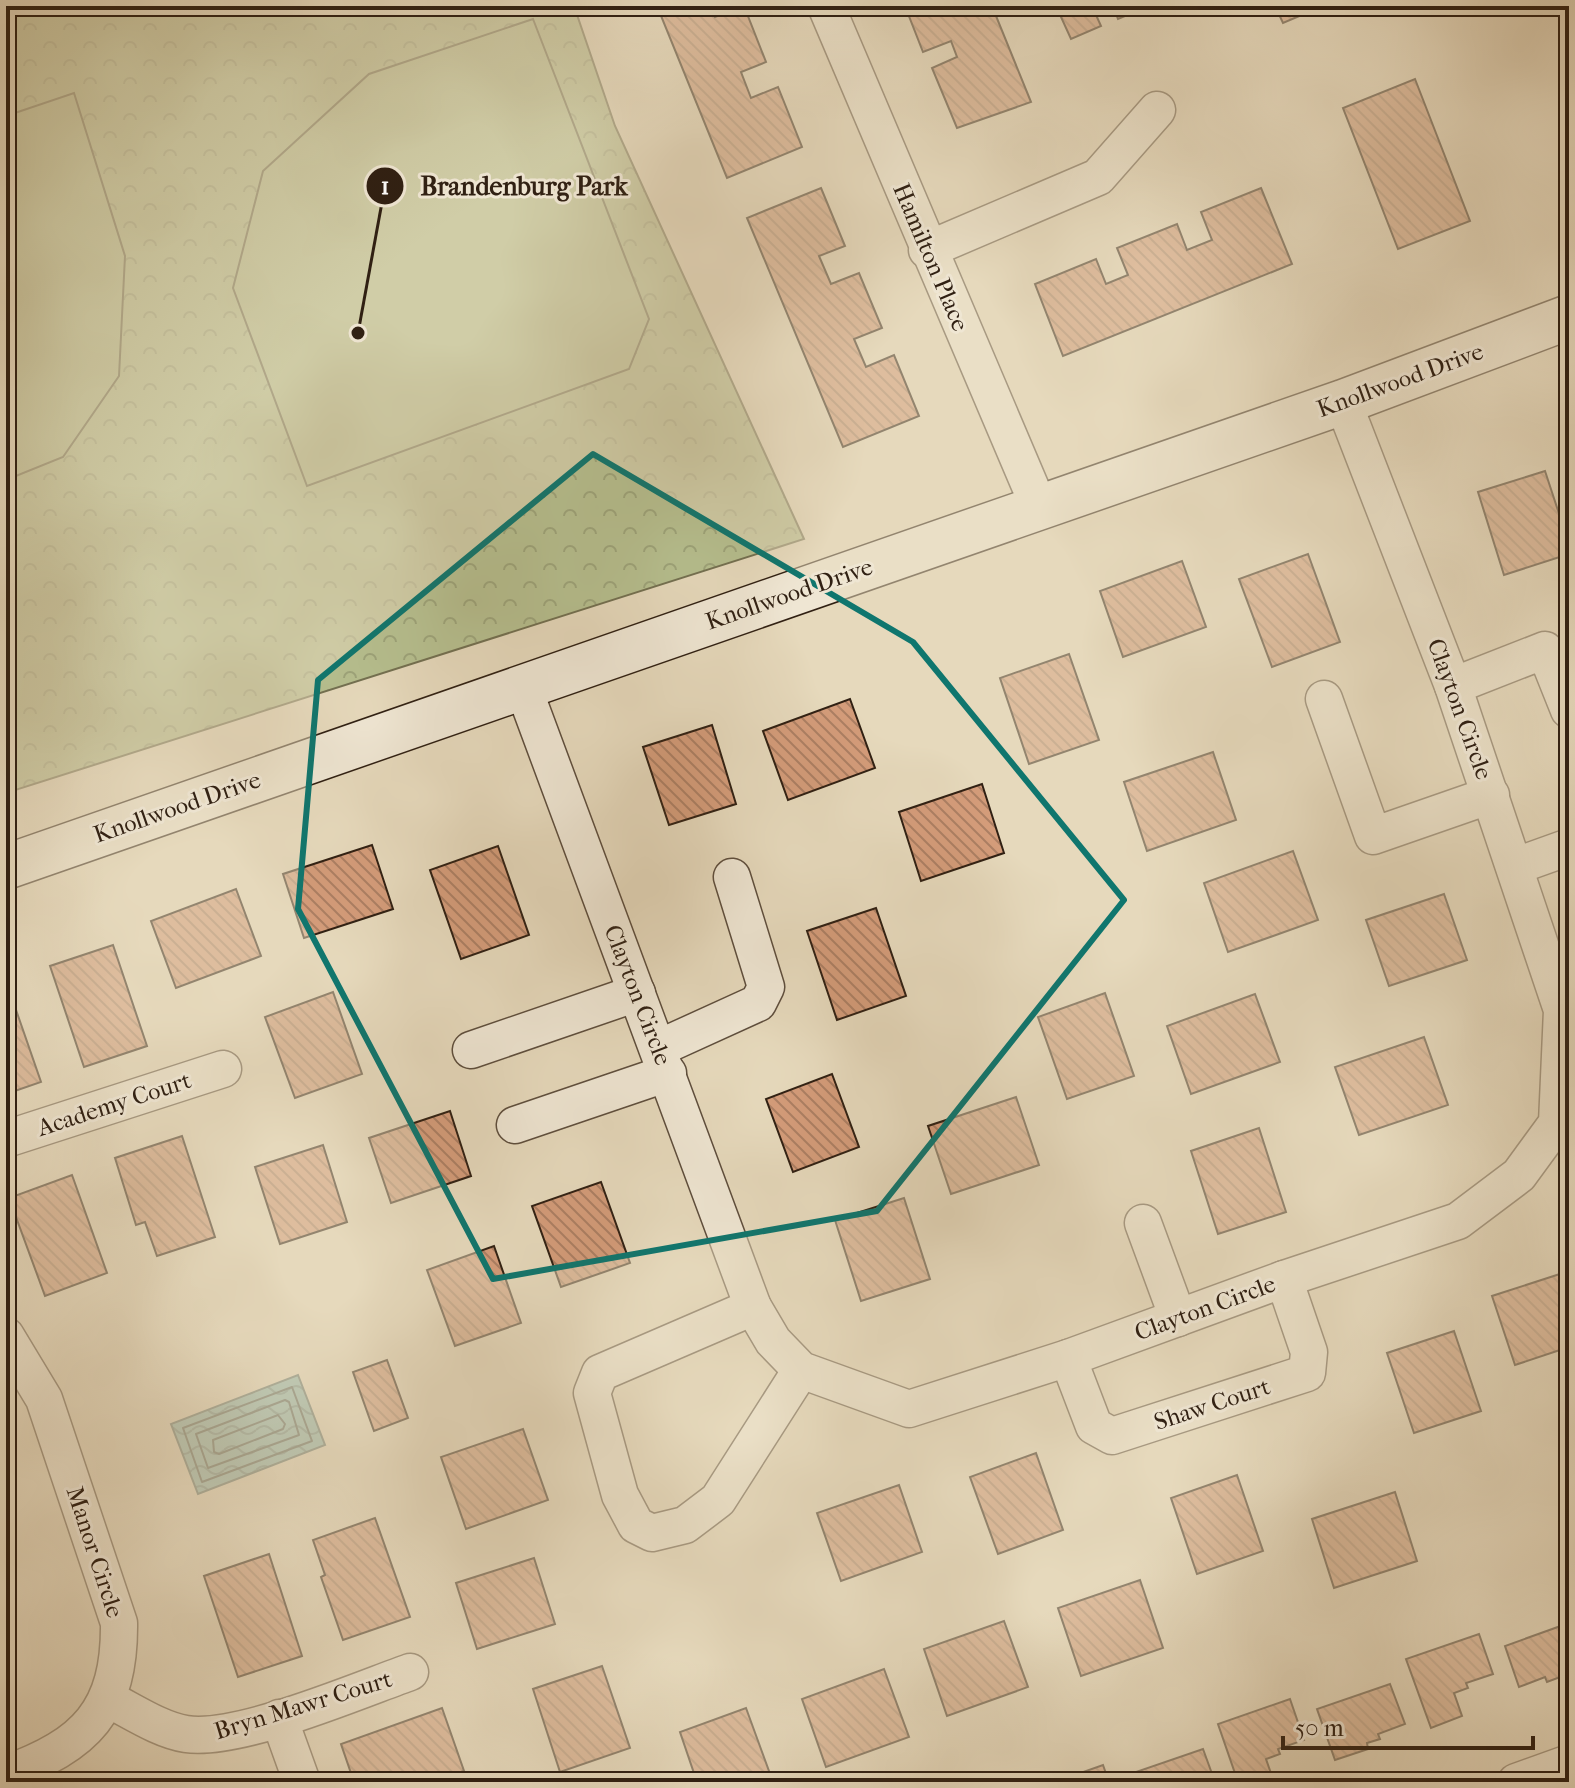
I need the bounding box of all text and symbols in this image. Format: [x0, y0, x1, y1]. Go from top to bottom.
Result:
callout: Brandenburg Park [365, 161, 644, 211]
text: Brandenburg Park [420, 171, 629, 202]
text: 1 [381, 172, 389, 200]
street label: Hamilton Place [887, 179, 975, 335]
street label: Knollwood Drive [1313, 337, 1487, 423]
street label: Knollwood Drive [702, 552, 876, 636]
street label: Clayton Circle [1422, 635, 1499, 783]
street label: Knollwood Drive [90, 765, 264, 849]
street label: Clayton Circle [598, 921, 678, 1069]
street label: Academy Court [33, 1066, 195, 1142]
street label: Clayton Circle [1131, 1269, 1279, 1346]
street label: Shaw Court [1151, 1372, 1274, 1436]
street label: Manor Circle [61, 1483, 129, 1621]
street label: Bryn Mawr Court [211, 1665, 395, 1745]
scale bar [1283, 1700, 1533, 1750]
text: 50 m [1295, 1714, 1344, 1742]

